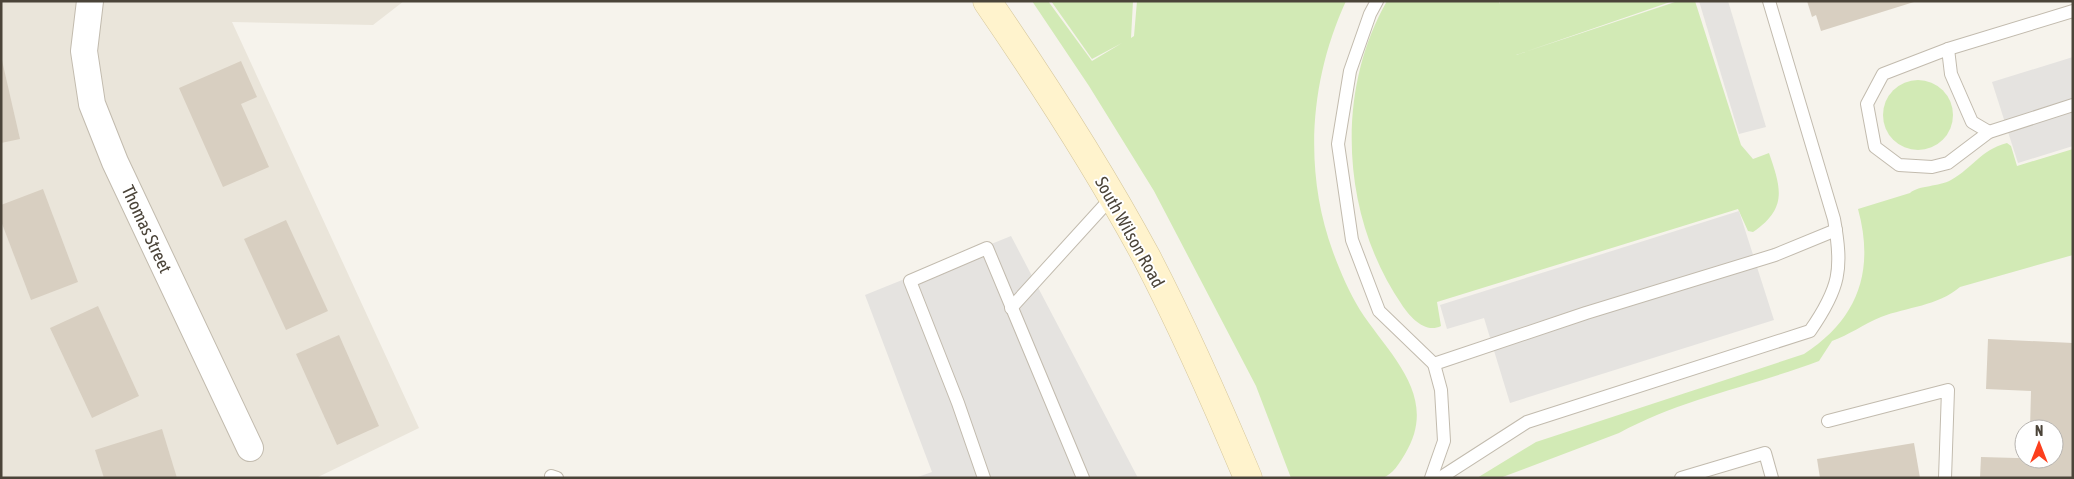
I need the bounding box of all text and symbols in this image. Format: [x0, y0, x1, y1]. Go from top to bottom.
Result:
street label: South Wilson Road [1091, 173, 1169, 291]
street label: Thomas Street [118, 182, 176, 276]
north arrow [2014, 419, 2064, 469]
text: N [2035, 423, 2043, 439]

